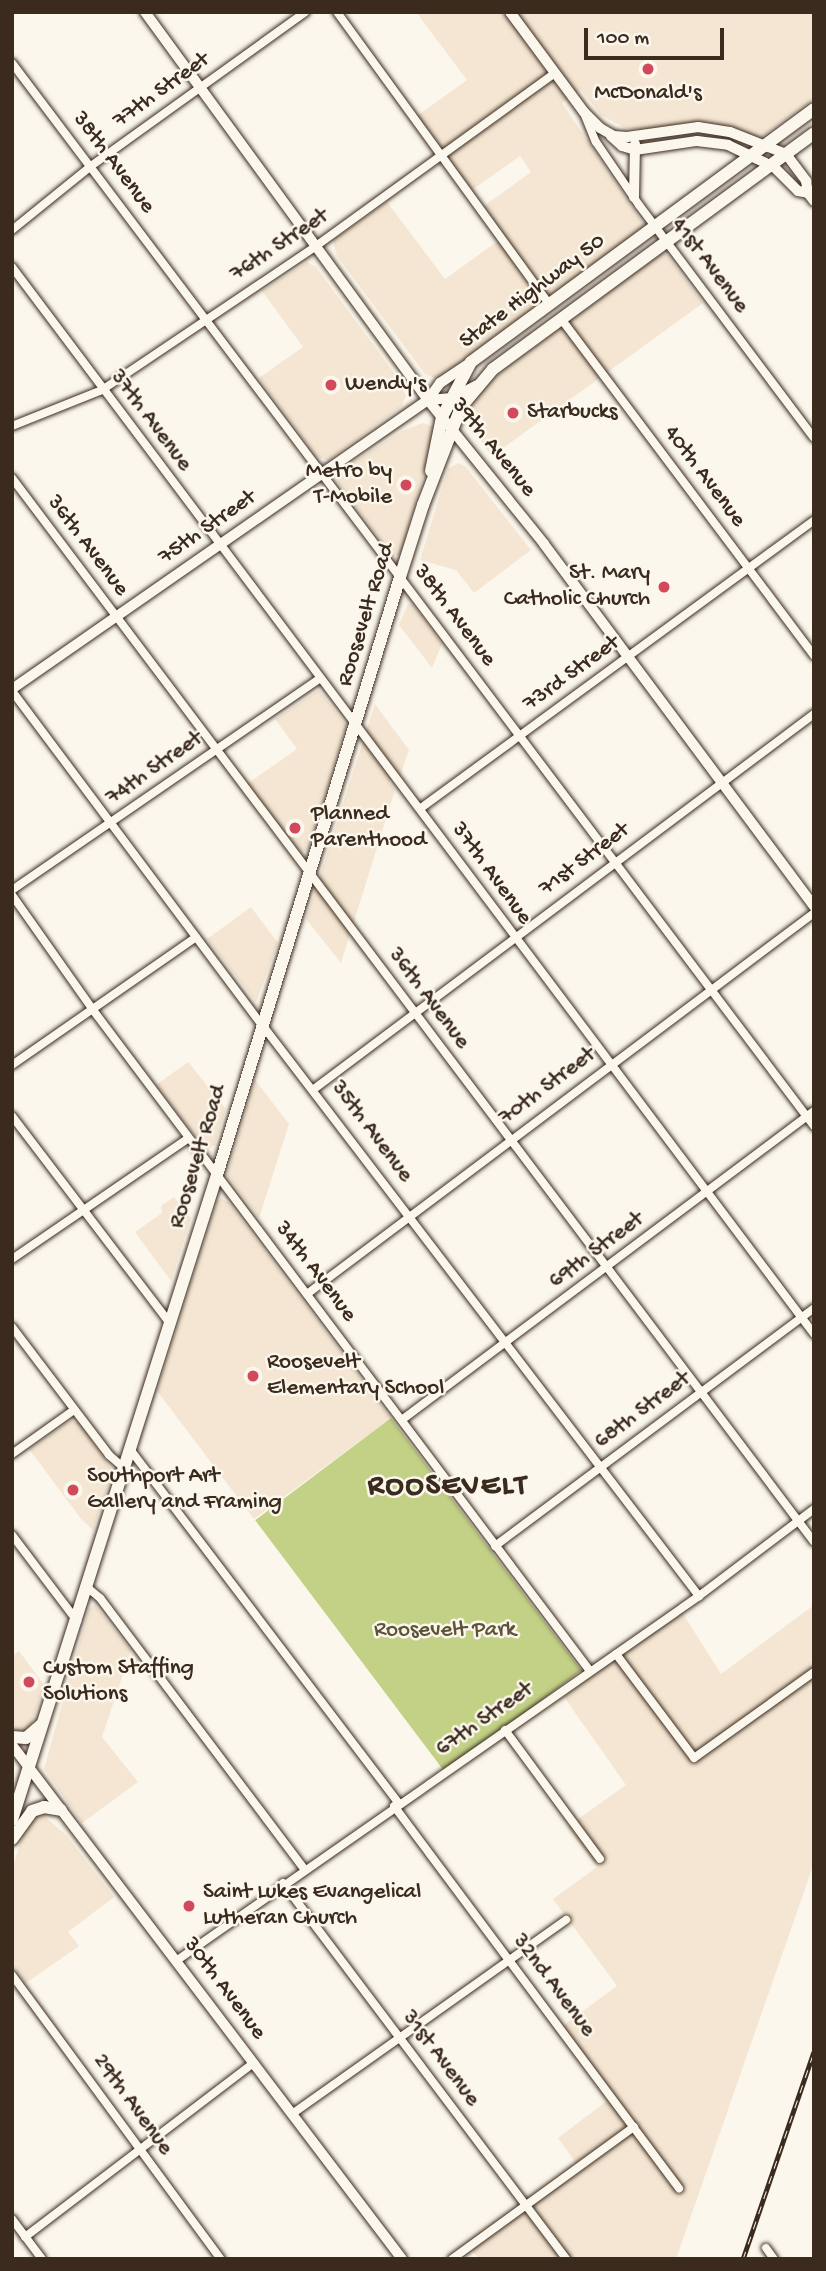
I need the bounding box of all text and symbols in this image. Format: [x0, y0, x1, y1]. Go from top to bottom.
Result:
scale bar [588, 14, 728, 58]
text: 100 m [597, 27, 649, 52]
street label: 77th Street [108, 47, 216, 135]
marker: McDonald's [640, 61, 656, 77]
place label: McDonald's [594, 80, 702, 108]
street label: 38th Avenue [66, 106, 160, 220]
street label: 76th Street [226, 203, 334, 289]
street label: 41st Avenue [664, 213, 754, 319]
street label: State Highway 50 [455, 228, 611, 356]
street label: 37th Avenue [103, 365, 197, 477]
place label: Wendy's [345, 371, 426, 399]
marker: Wendy's [323, 377, 339, 393]
street label: 39th Avenue [445, 393, 541, 503]
place label: Starbucks [527, 399, 617, 427]
marker: Starbucks [505, 405, 521, 421]
street label: 40th Avenue [657, 421, 751, 533]
place label: Metro by T-Mobile [306, 458, 392, 512]
marker: Metro by T-Mobile [398, 477, 414, 493]
street label: 75th Street [154, 484, 262, 572]
street label: 36th Avenue [40, 490, 134, 602]
street label: Roosevelt Road [332, 540, 402, 690]
street label: 38th Avenue [407, 559, 501, 673]
place label: St. Mary Catholic Church [504, 560, 650, 614]
marker: St. Mary Catholic Church [656, 579, 672, 595]
street label: 73rd Street [518, 630, 626, 718]
street label: 74th Street [101, 726, 209, 812]
place label: Planned Parenthood [311, 801, 426, 855]
street label: 37th Avenue [444, 817, 538, 931]
street label: 71st Street [534, 817, 636, 903]
marker: Planned Parenthood [285, 818, 305, 838]
street label: 36th Avenue [381, 943, 475, 1055]
street label: 70th Street [494, 1042, 602, 1132]
street label: 35th Avenue [324, 1076, 418, 1188]
street label: Roosevelt Road [164, 1082, 234, 1232]
street label: 69th Street [544, 1206, 650, 1296]
street label: 34th Avenue [268, 1216, 362, 1328]
place label: Roosevelt Elementary School [267, 1349, 444, 1403]
street label: 68th Street [590, 1366, 696, 1456]
marker: Roosevelt Elementary School [245, 1368, 261, 1384]
place label: Southport Art Gallery and Framing [87, 1463, 282, 1517]
district label: ROOSEVELT [369, 1470, 527, 1506]
marker: Southport Art Gallery and Framing [65, 1482, 81, 1498]
park label: Roosevelt Park [374, 1617, 516, 1645]
place label: Custom Staffing Solutions [43, 1655, 194, 1709]
marker: Custom Staffing Solutions [21, 1674, 37, 1690]
street label: 67th Street [431, 1677, 539, 1763]
place label: Saint Lukes Evangelical Lutheran Church [203, 1879, 421, 1933]
marker: Saint Lukes Evangelical Lutheran Church [181, 1898, 197, 1914]
street label: 32nd Avenue [505, 1929, 601, 2043]
street label: 30th Avenue [176, 1932, 272, 2046]
street label: 31st Avenue [395, 2005, 485, 2113]
street label: 29th Avenue [86, 2049, 178, 2161]

